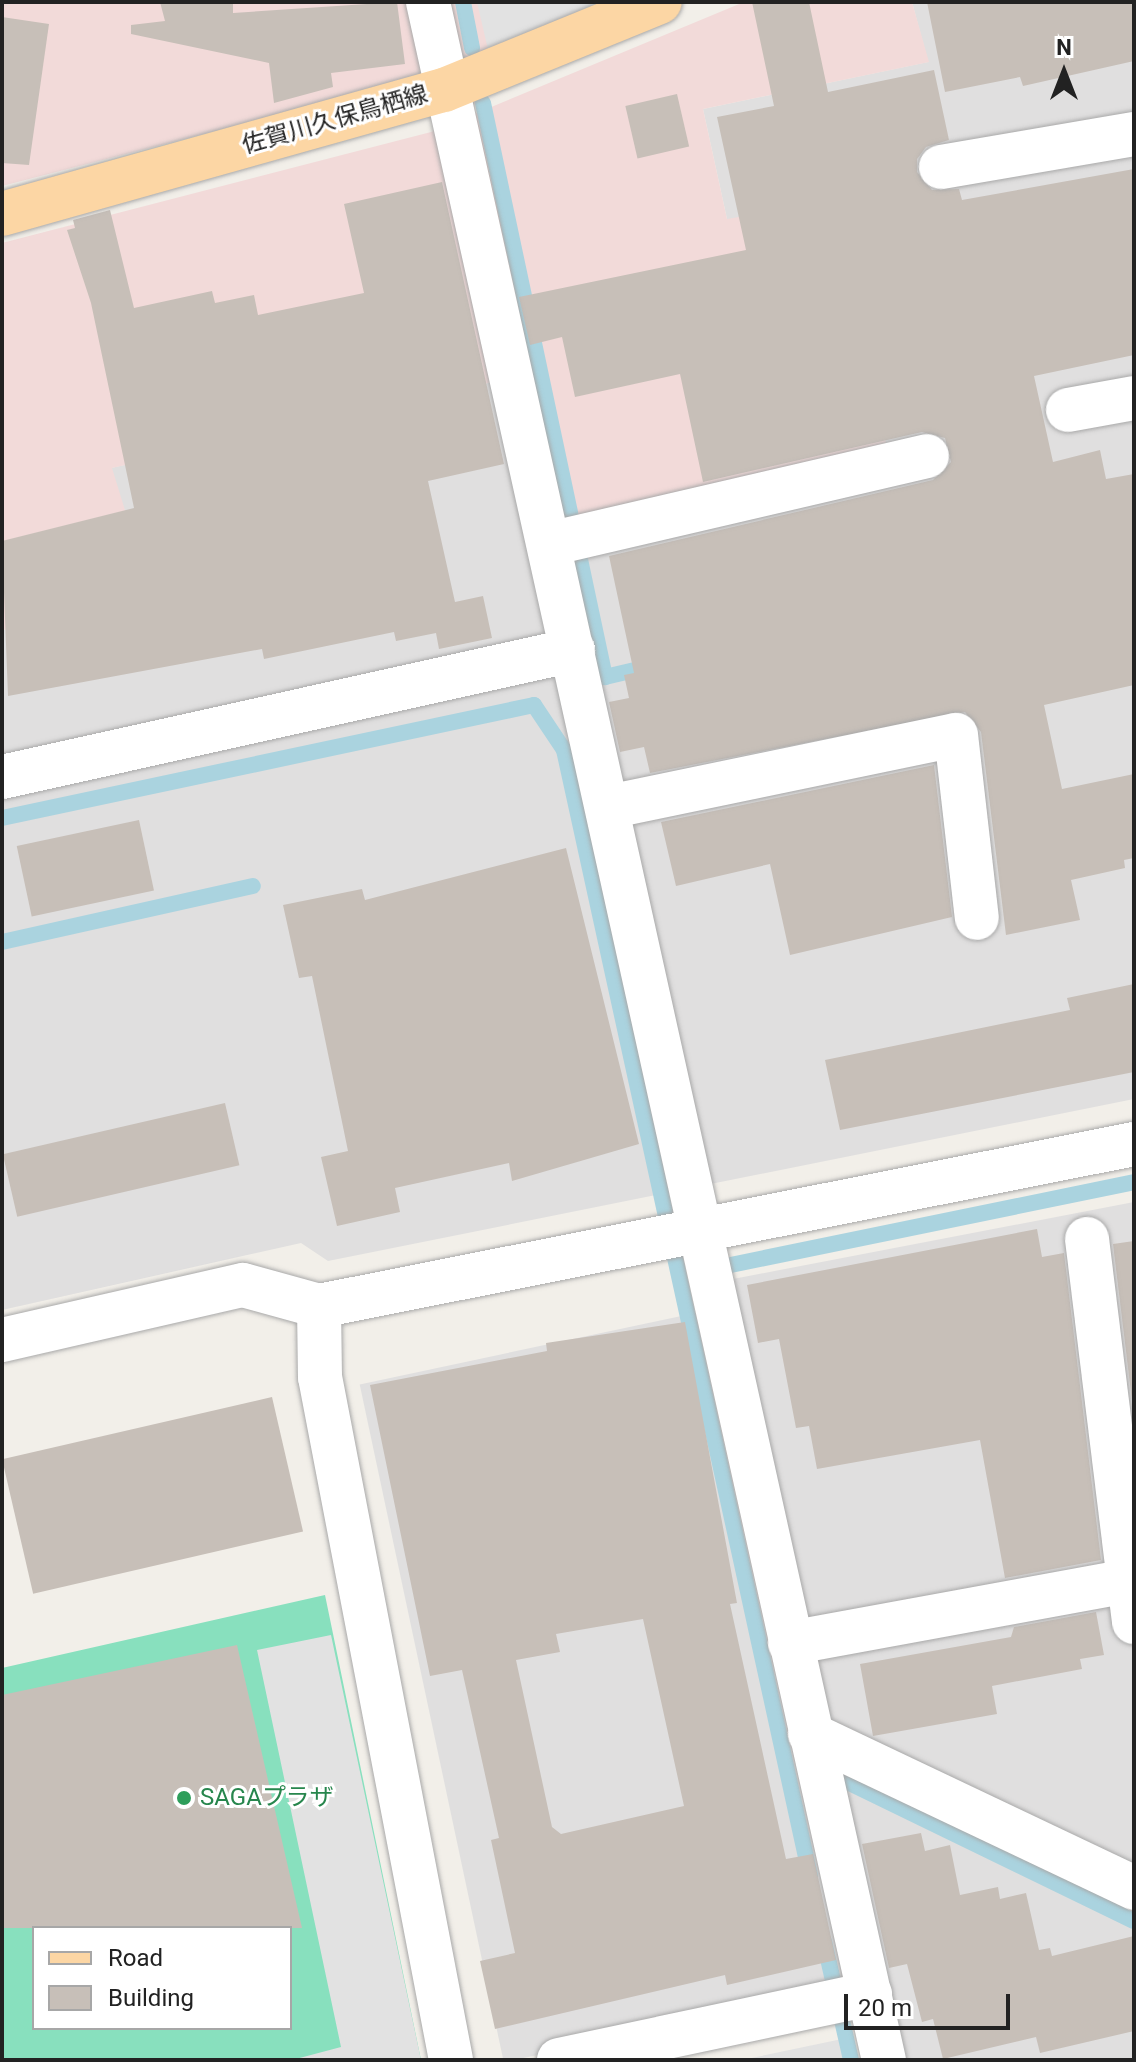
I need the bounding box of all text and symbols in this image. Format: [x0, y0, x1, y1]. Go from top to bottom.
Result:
north arrow [1024, 32, 1104, 112]
text: N [1056, 35, 1072, 60]
street label: 佐賀川久保鳥栖線 [239, 80, 431, 160]
place label: SAGAプラザ [200, 1784, 334, 1812]
marker: SAGAプラザ [175, 1789, 193, 1807]
legend [32, 1926, 292, 2030]
text: Road [108, 1944, 163, 1972]
scale bar [848, 1978, 1014, 2028]
text: Building [108, 1984, 194, 2012]
text: 20 m [858, 1994, 912, 2022]

